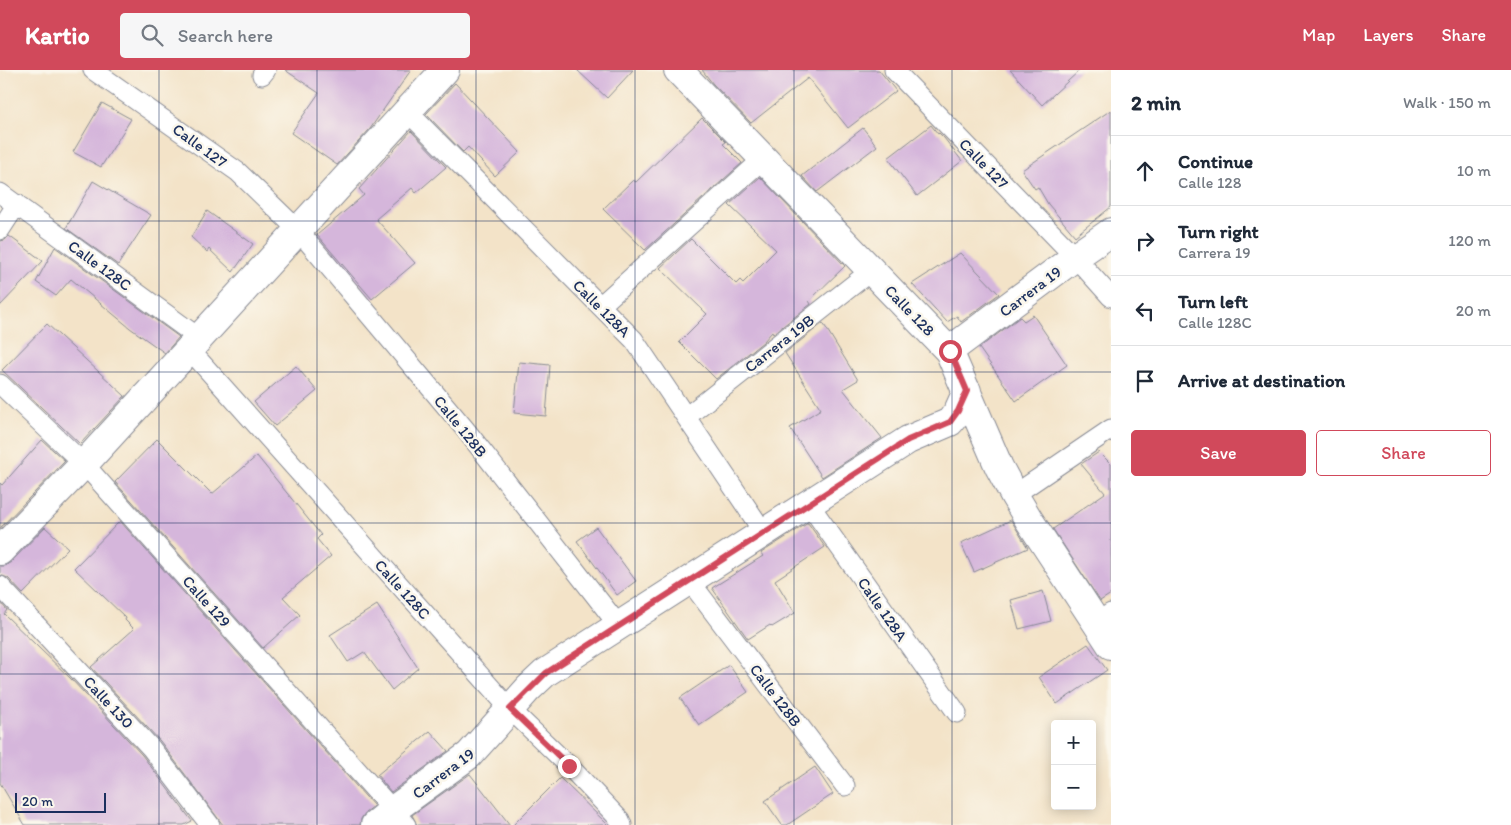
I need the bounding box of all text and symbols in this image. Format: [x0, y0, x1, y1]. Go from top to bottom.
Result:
search box [120, 13, 470, 58]
text: Kartio [25, 21, 90, 50]
icon: search [138, 21, 166, 49]
text: Search here [178, 24, 273, 47]
text: Map [1302, 24, 1335, 46]
text: Layers [1363, 24, 1413, 46]
text: Share [1441, 24, 1486, 46]
text: 2 min [1131, 90, 1181, 115]
text: Walk · 150 m [1403, 93, 1491, 112]
street label: Calle 127 [169, 119, 231, 172]
street label: Calle 127 [955, 134, 1012, 193]
text: Continue [1178, 150, 1253, 173]
icon: ahead [1131, 157, 1159, 185]
text: 10 m [1457, 161, 1491, 180]
text: Calle 128 [1178, 173, 1242, 192]
text: Turn right [1178, 220, 1259, 243]
icon: right [1131, 227, 1159, 255]
text: 120 m [1448, 231, 1491, 250]
street label: Calle 128C [64, 236, 135, 295]
text: Carrera 19 [1178, 243, 1251, 262]
street label: Carrera 19 [996, 262, 1065, 321]
street label: Calle 128A [569, 276, 634, 341]
street label: Calle 128 [881, 281, 939, 340]
text: Turn left [1178, 290, 1248, 313]
icon: left [1131, 297, 1159, 325]
text: 20 m [1456, 301, 1491, 320]
street label: Carrera 19B [741, 310, 818, 376]
text: Calle 128C [1178, 313, 1252, 332]
route start [939, 340, 962, 363]
icon: arrive [1131, 367, 1159, 395]
text: Arrive at destination [1178, 369, 1345, 392]
street label: Calle 128B [430, 392, 491, 461]
button: Save [1131, 430, 1306, 476]
button: Share [1316, 430, 1491, 476]
street label: Calle 128C [371, 556, 434, 623]
street label: Calle 129 [178, 572, 235, 631]
street label: Calle 128A [854, 574, 912, 645]
street label: Calle 128B [746, 660, 805, 730]
street label: Calle 130 [80, 672, 138, 733]
map controls [1051, 720, 1096, 810]
button: + [1051, 720, 1096, 765]
street label: Carrera 19 [409, 744, 478, 803]
route end [558, 755, 581, 778]
button: − [1051, 765, 1096, 810]
scale bar [15, 790, 106, 813]
text: 20 m [22, 793, 53, 810]

